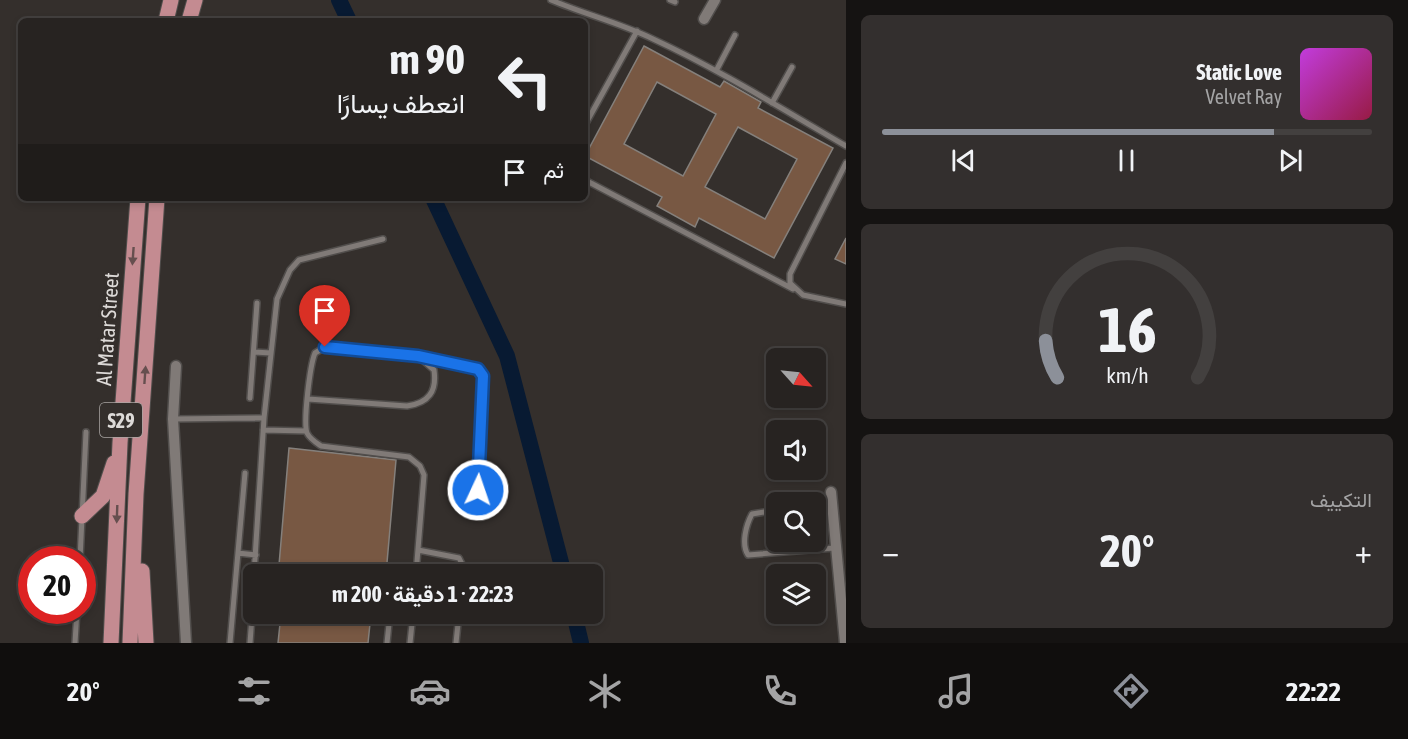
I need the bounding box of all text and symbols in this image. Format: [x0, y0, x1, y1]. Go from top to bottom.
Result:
text: 90 m [390, 35, 465, 83]
icon: left [486, 42, 564, 120]
text: Static Love [1196, 59, 1282, 85]
text: Velvet Ray [1205, 85, 1282, 108]
text: انعطف يسارًا [337, 88, 465, 119]
icon: previous [947, 144, 980, 177]
icon: pause [1110, 144, 1143, 177]
icon: next [1274, 144, 1307, 177]
icon: arrive [498, 156, 531, 189]
text: ثم [543, 157, 564, 183]
one-way arrow [128, 247, 138, 266]
street label: Al Matar Street [91, 272, 123, 386]
pin [299, 285, 350, 347]
icon: arrive [308, 294, 341, 327]
text: 16 [1098, 295, 1156, 366]
north arrow [766, 348, 826, 408]
map controls [766, 348, 826, 624]
text: km/h [1106, 364, 1148, 389]
one-way arrow [140, 365, 149, 384]
road number: S29 [100, 403, 142, 437]
button: sound [766, 420, 826, 480]
position arrow [446, 458, 510, 522]
text: التكييف [1310, 488, 1372, 511]
button: search [766, 492, 826, 552]
one-way arrow [112, 504, 121, 523]
text: 20° [1100, 525, 1154, 577]
text: − [882, 532, 899, 570]
text: + [1355, 532, 1372, 570]
speed limit sign: 20 [18, 546, 96, 624]
button: layers [766, 564, 826, 624]
text: 22:23 · 1 دقيقة · 200 m [332, 581, 514, 607]
icon: filters [233, 670, 275, 712]
icon: car [409, 670, 451, 712]
icon: climate [584, 670, 626, 712]
icon: phone [759, 670, 801, 712]
icon: music [935, 670, 977, 712]
icon: directions [1110, 670, 1152, 712]
text: 20° [67, 676, 100, 707]
text: 22:22 [1286, 676, 1341, 707]

